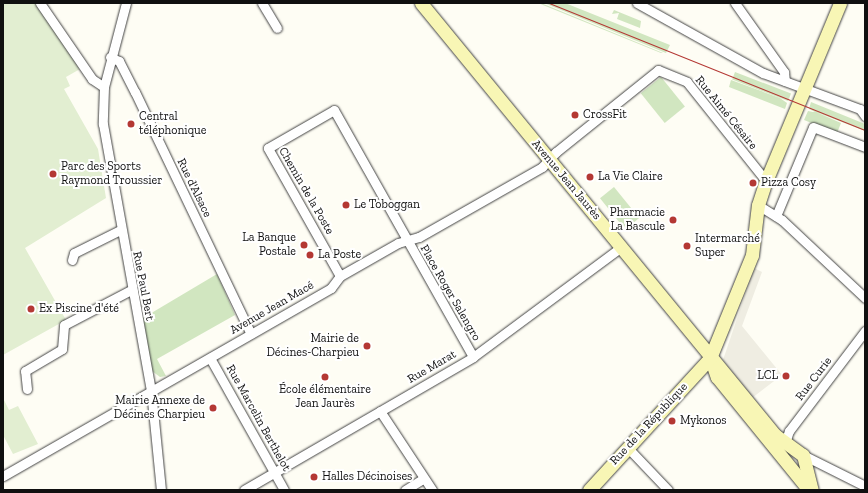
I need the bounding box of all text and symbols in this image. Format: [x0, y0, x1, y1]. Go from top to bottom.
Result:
street label: Rue Aimé Césaire [692, 73, 760, 153]
place label: CrossFit [583, 108, 627, 122]
place label: Central téléphonique [139, 110, 206, 138]
marker: CrossFit [570, 110, 580, 120]
marker: Central téléphonique [126, 119, 136, 129]
street label: Avenue Jean Jaurès [528, 137, 604, 223]
street label: Chemin de la Poste [275, 145, 337, 237]
street label: Rue d'Alsace [174, 156, 214, 220]
place label: Parc des Sports Raymond Troussier [61, 160, 163, 188]
marker: Parc des Sports Raymond Troussier [48, 169, 58, 179]
place label: La Vie Claire [598, 170, 663, 184]
marker: La Vie Claire [585, 172, 595, 182]
place label: Pizza Cosy [761, 176, 816, 190]
marker: Pizza Cosy [748, 178, 758, 188]
place label: Le Toboggan [354, 198, 420, 212]
marker: Le Toboggan [341, 200, 351, 210]
place label: Pharmacie La Bascule [610, 206, 665, 234]
marker: Pharmacie La Bascule [668, 215, 678, 225]
place label: La Banque Postale [242, 231, 296, 259]
place label: Intermarché Super [695, 232, 760, 260]
marker: La Banque Postale [299, 240, 309, 250]
marker: Intermarché Super [682, 241, 692, 251]
street label: Place Roger Salengro [417, 242, 483, 344]
place label: La Poste [318, 248, 361, 262]
street label: Rue Paul Bert [129, 250, 157, 322]
marker: La Poste [305, 250, 315, 260]
street label: Avenue Jean Macé [228, 278, 316, 338]
place label: Ex Piscine d'été [39, 302, 119, 316]
marker: Ex Piscine d'été [26, 304, 36, 314]
place label: Mairie de Décines-Charpieu [266, 332, 359, 360]
marker: Mairie de Décines-Charpieu [362, 341, 372, 351]
street label: Rue Marat [405, 347, 459, 387]
street label: Rue Curie [793, 354, 835, 404]
street label: Rue Marcelin Berthelot [223, 362, 293, 474]
place label: LCL [757, 369, 778, 383]
marker: LCL [781, 371, 791, 381]
marker: École élémentaire Jean Jaurès [320, 372, 330, 382]
street label: Rue de la République [607, 380, 691, 468]
place label: École élémentaire Jean Jaurès [279, 383, 371, 411]
place label: Mairie Annexe de Décines Charpieu [114, 394, 205, 422]
marker: Mairie Annexe de Décines Charpieu [208, 403, 218, 413]
place label: Mykonos [680, 414, 727, 428]
marker: Mykonos [667, 416, 677, 426]
place label: Halles Décinoises [322, 470, 412, 484]
marker: Halles Décinoises [309, 472, 319, 482]

